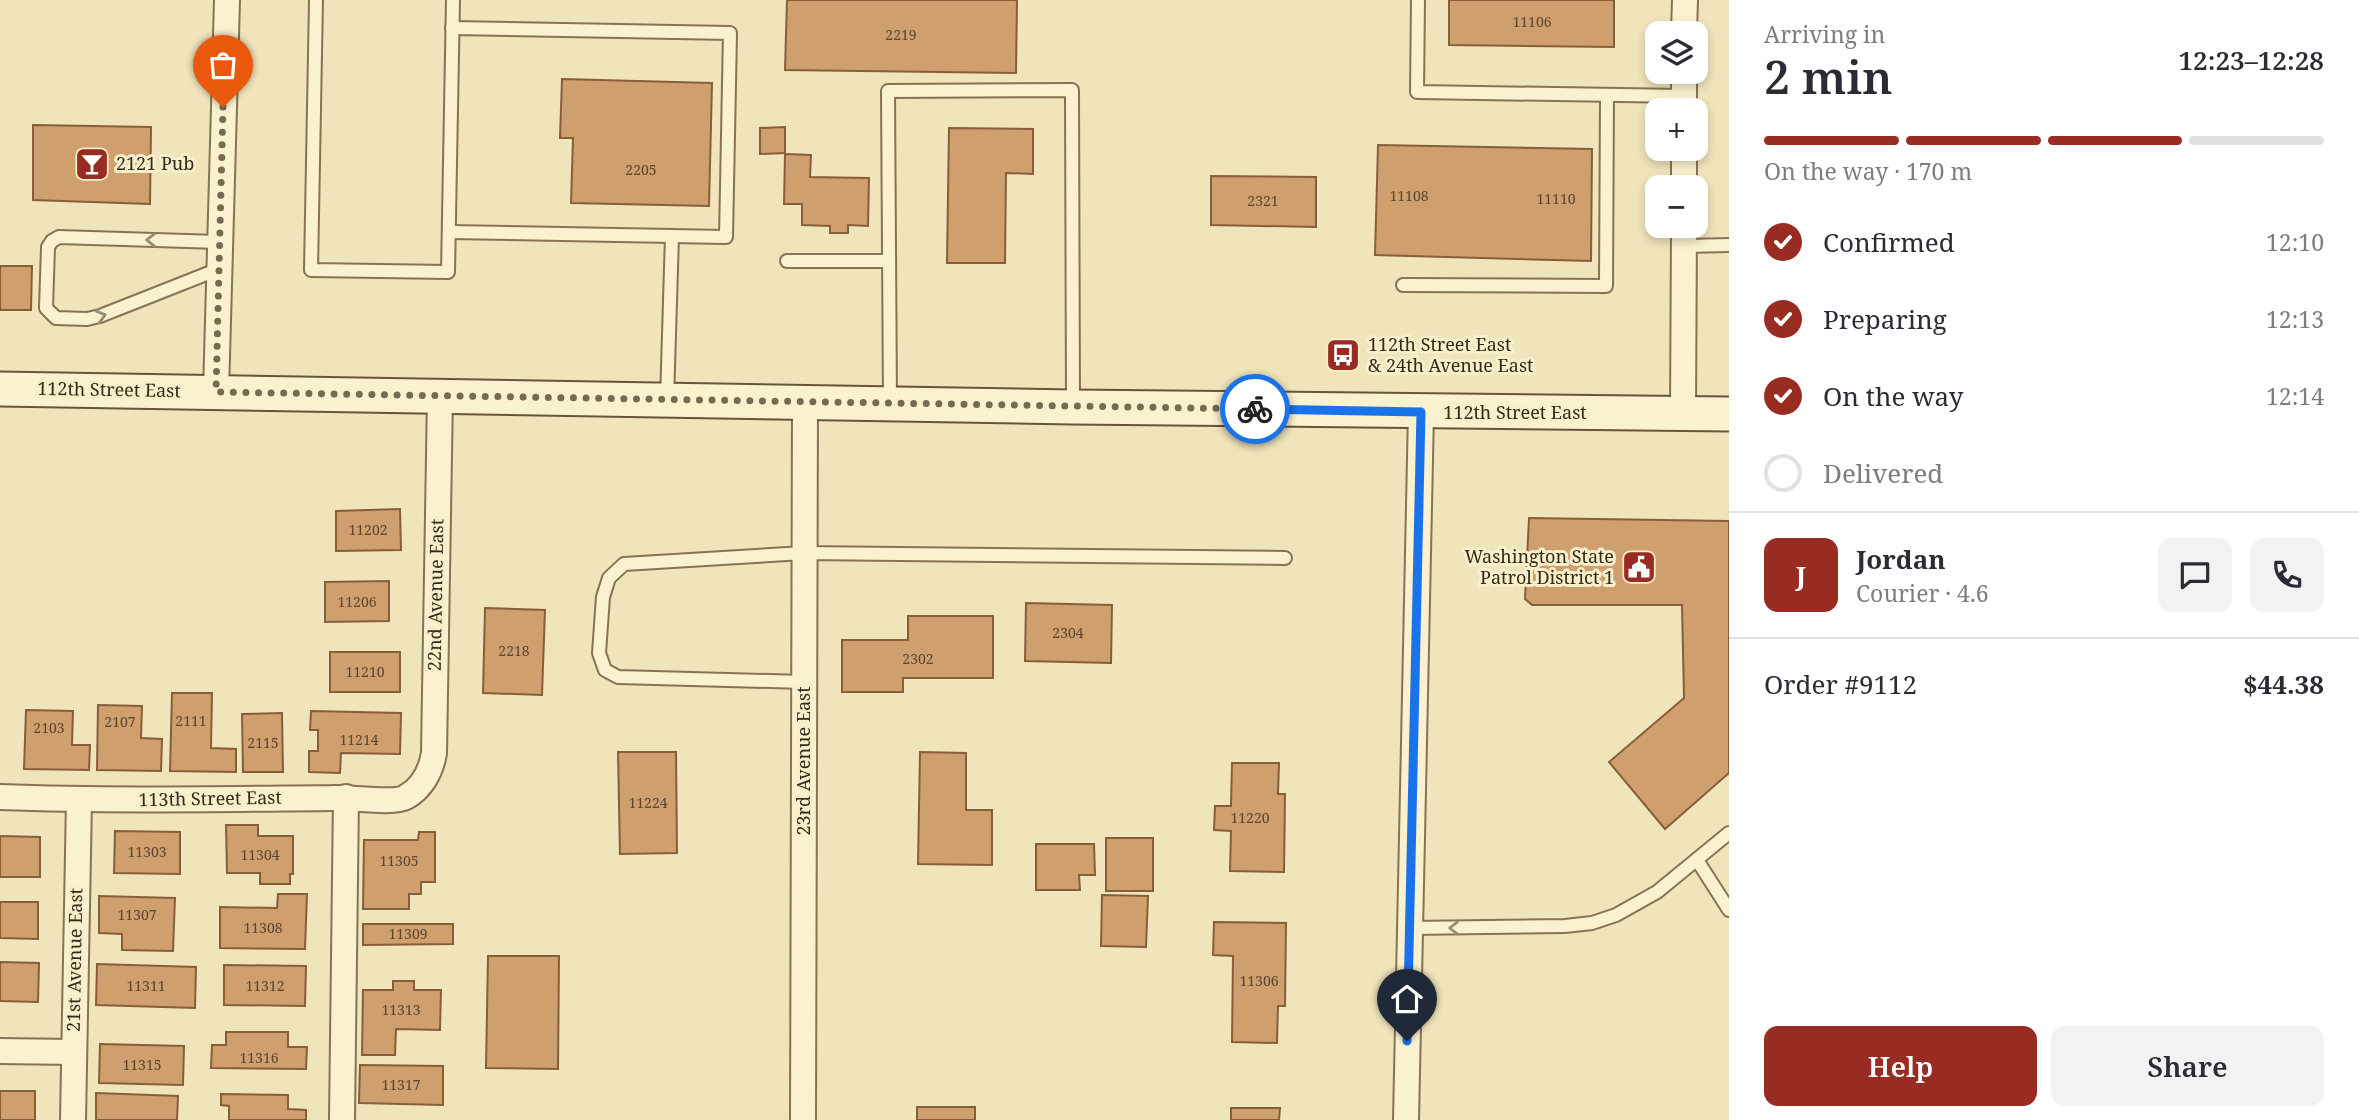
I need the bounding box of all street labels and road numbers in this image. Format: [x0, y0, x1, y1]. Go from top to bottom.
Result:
street label: 112th Street East [37, 376, 181, 402]
street label: 112th Street East [1443, 400, 1587, 424]
street label: 22nd Avenue East [422, 519, 448, 671]
street label: 23rd Avenue East [791, 686, 815, 836]
street label: 113th Street East [138, 785, 282, 811]
street label: 21st Avenue East [61, 888, 87, 1032]

